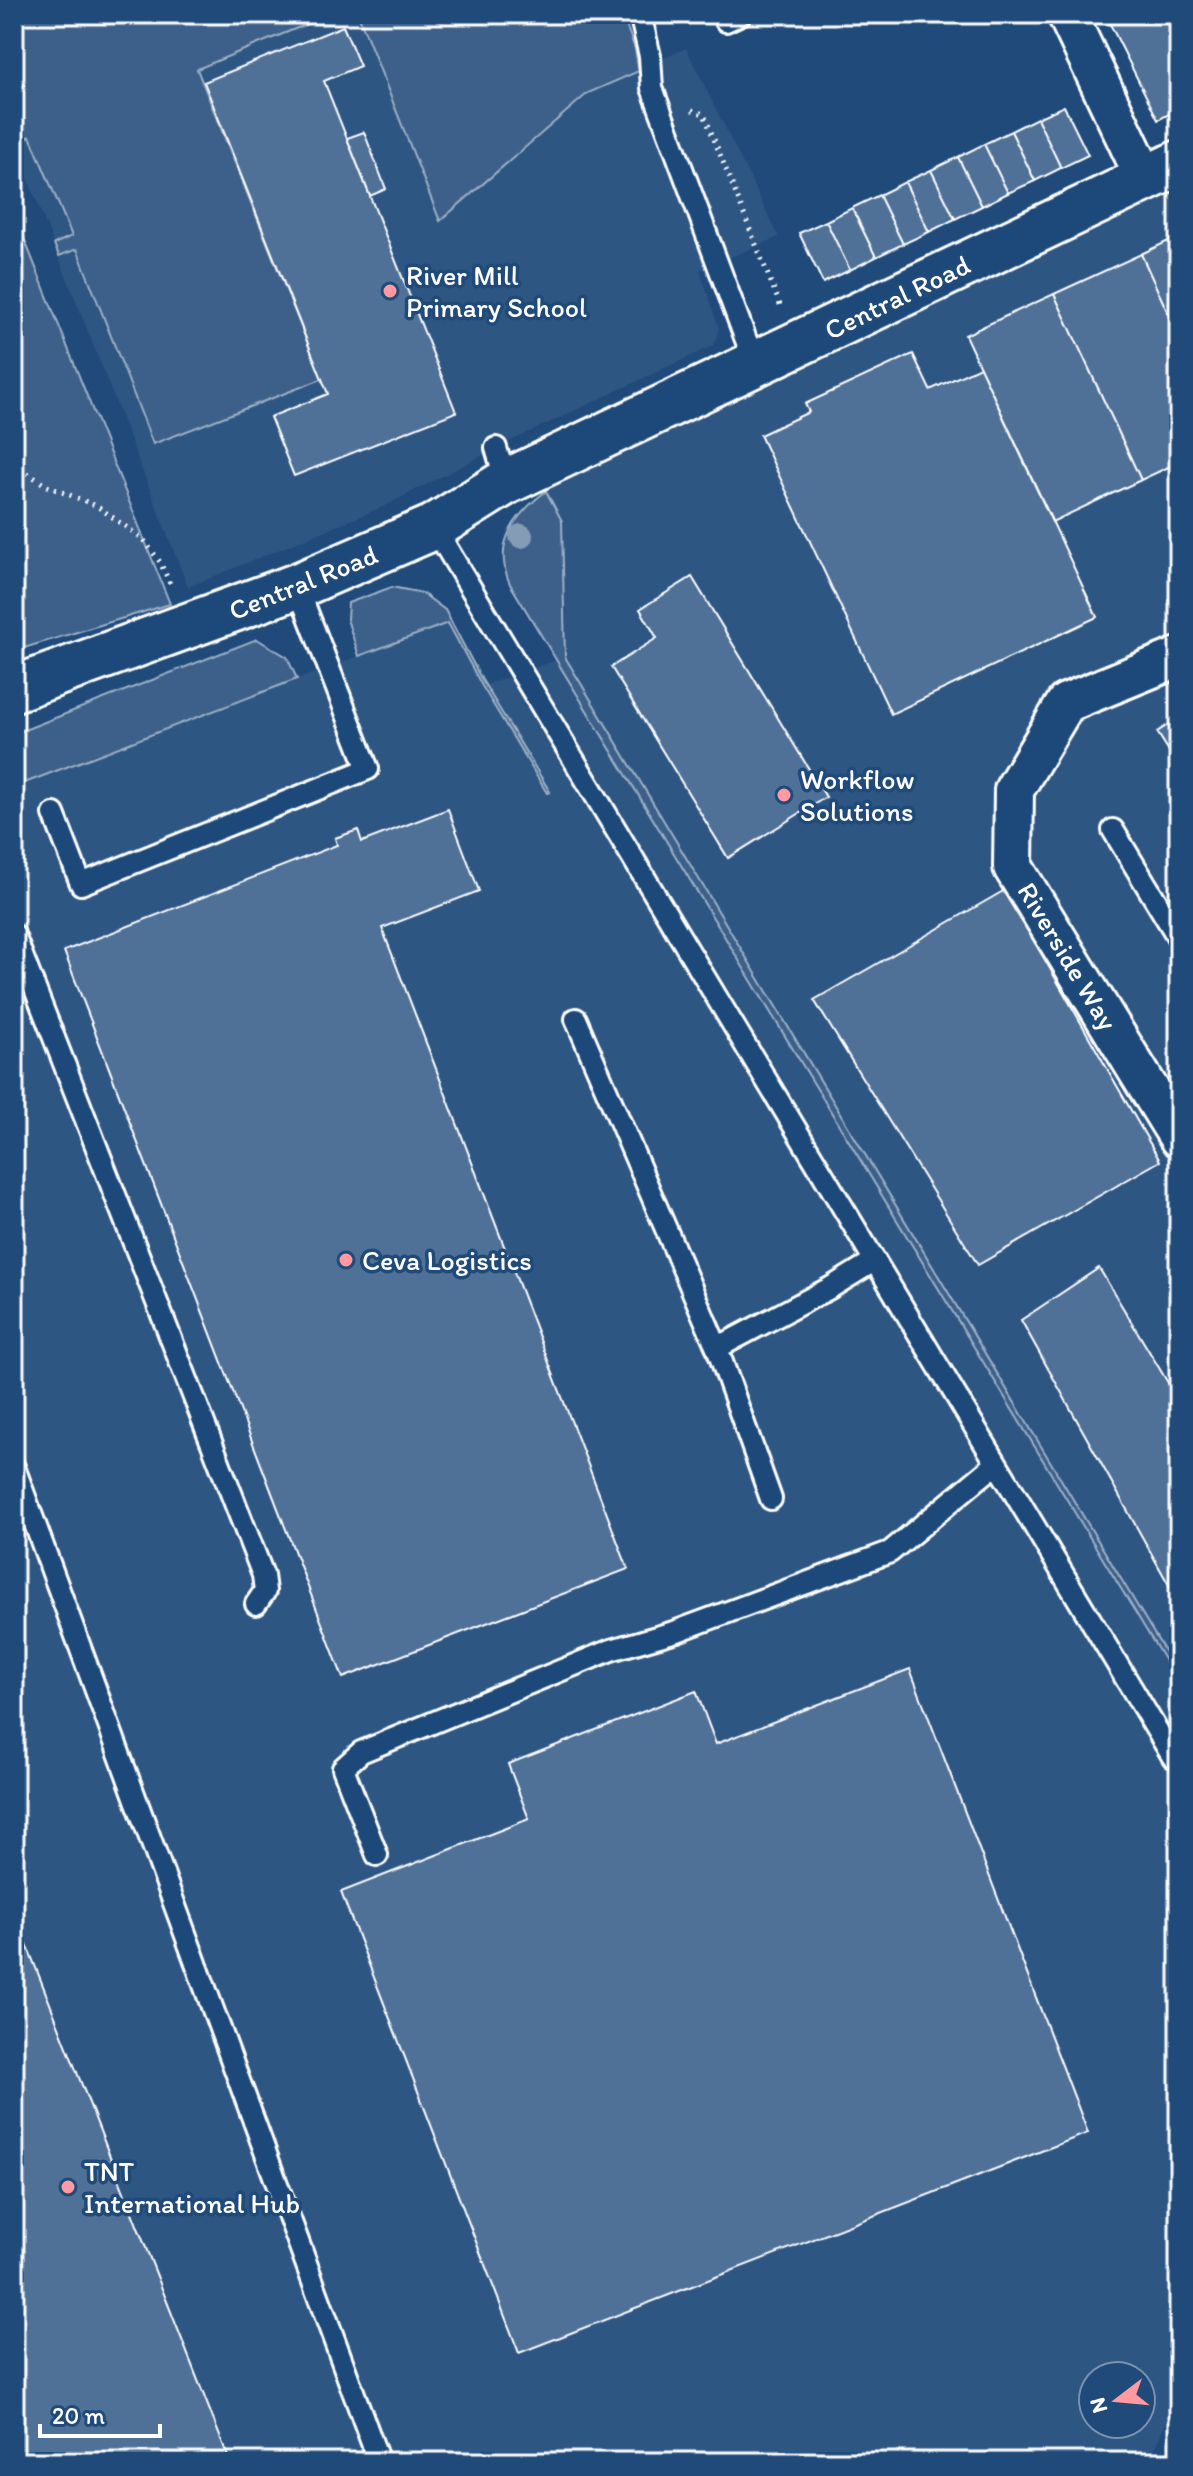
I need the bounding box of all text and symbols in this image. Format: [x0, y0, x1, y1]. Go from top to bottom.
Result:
street label: Central Road [819, 247, 975, 347]
place label: River Mill Primary School [406, 258, 587, 324]
marker: River Mill Primary School [381, 282, 399, 300]
street label: Central Road [224, 537, 382, 627]
place label: Workflow Solutions [800, 762, 915, 828]
marker: Workflow Solutions [775, 786, 793, 804]
street label: Riverside Way [1011, 876, 1125, 1036]
place label: Ceva Logistics [362, 1243, 532, 1277]
marker: Ceva Logistics [337, 1251, 355, 1269]
place label: TNT International Hub [84, 2154, 300, 2220]
marker: TNT International Hub [59, 2178, 77, 2196]
north arrow [1077, 2360, 1157, 2440]
scale bar [40, 2388, 160, 2438]
text: N [1083, 2395, 1113, 2416]
text: 20 m [52, 2401, 105, 2430]

